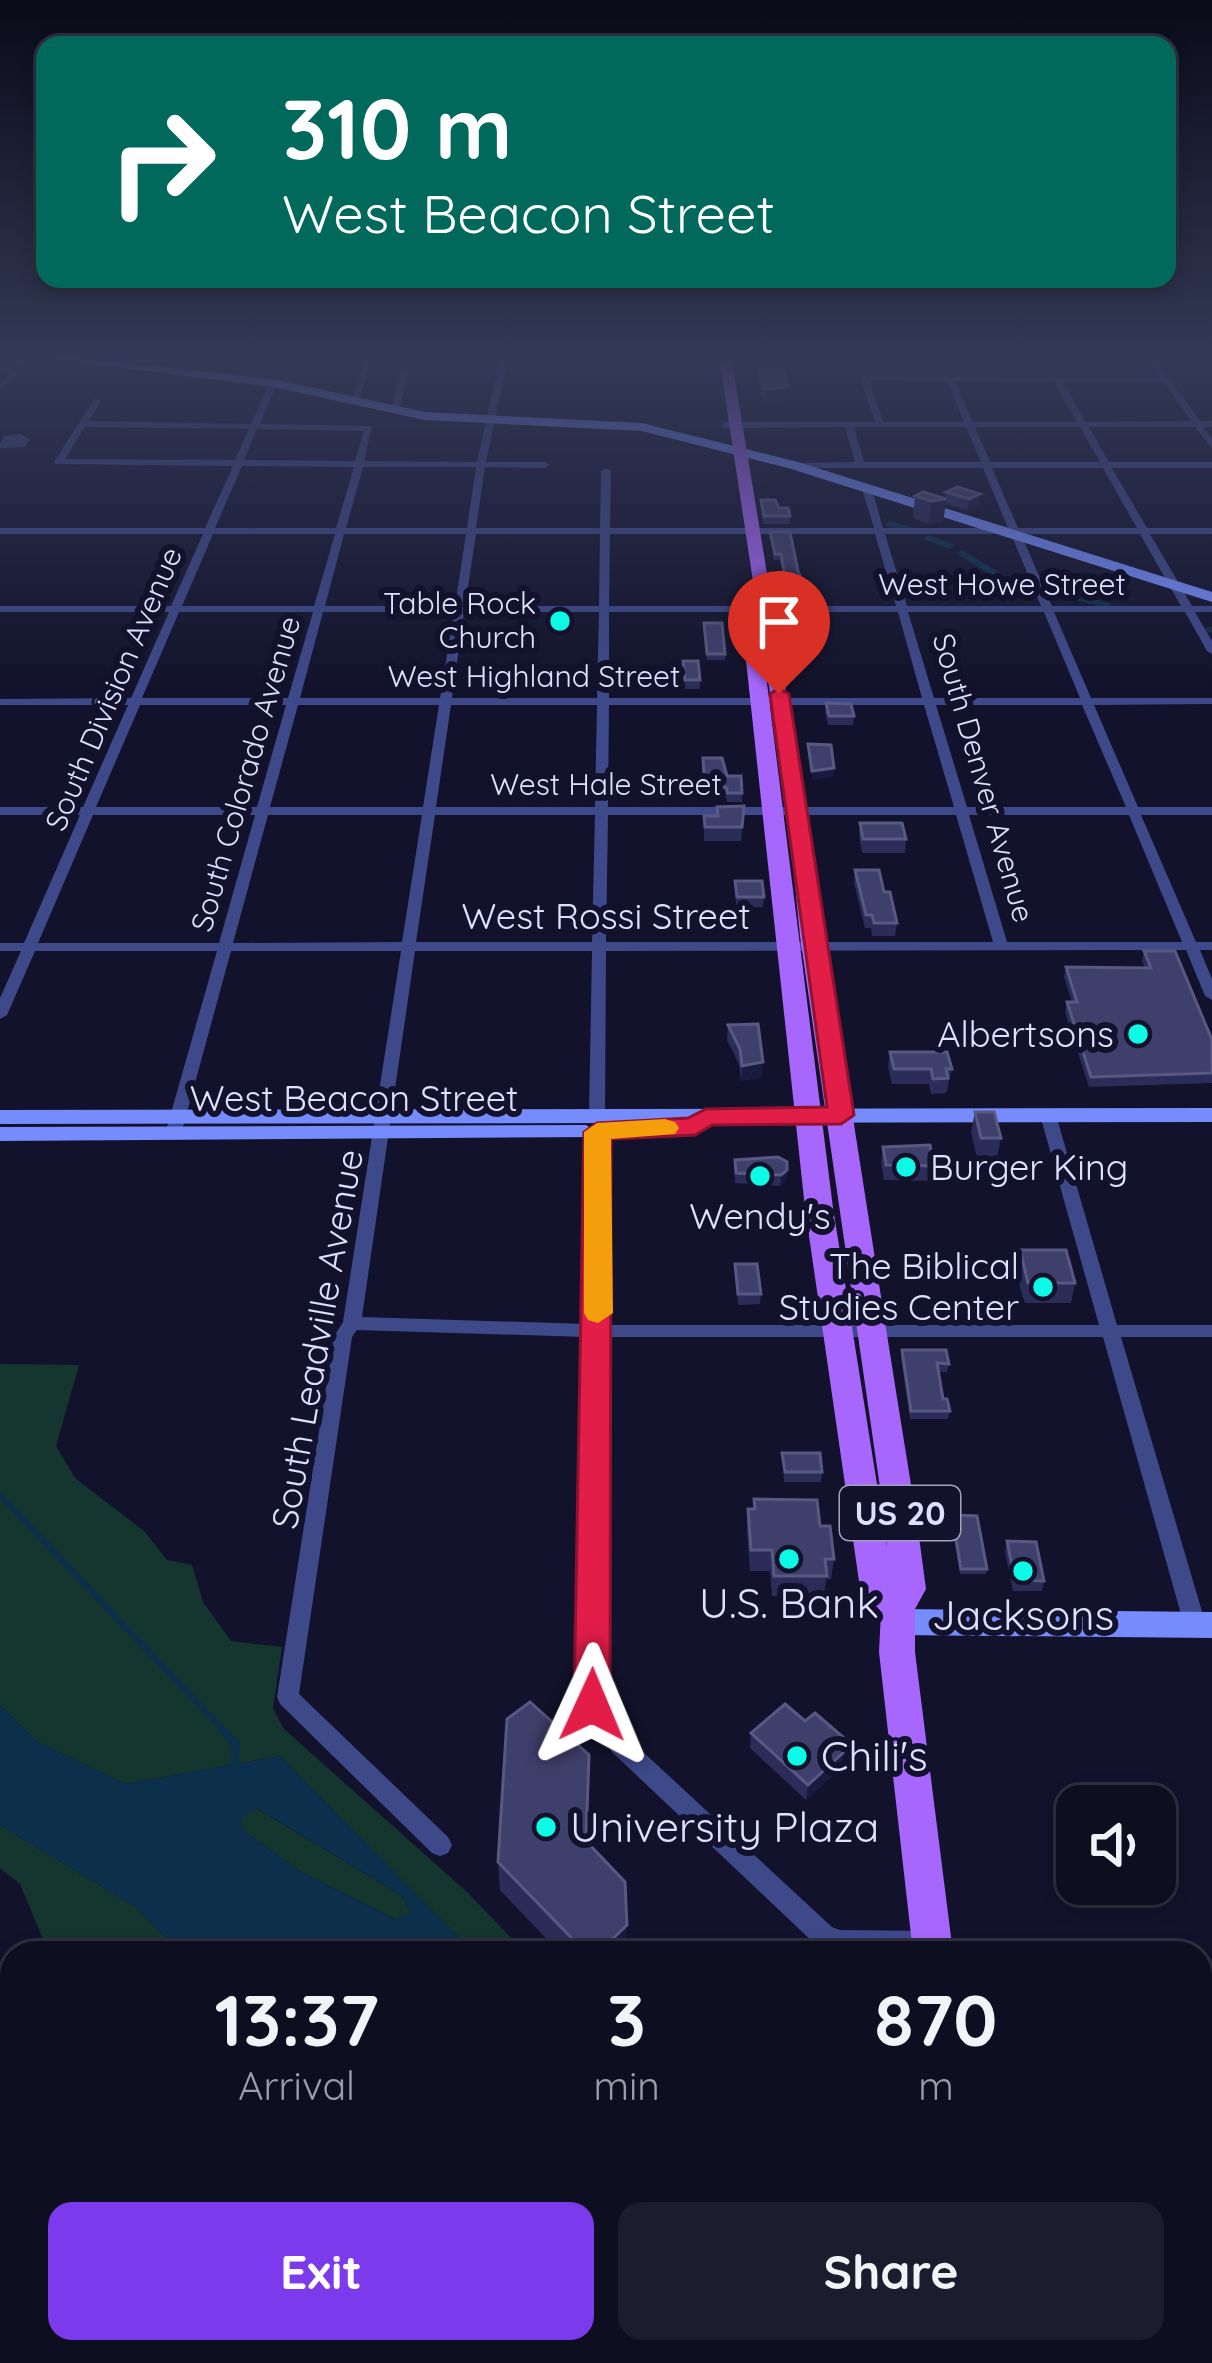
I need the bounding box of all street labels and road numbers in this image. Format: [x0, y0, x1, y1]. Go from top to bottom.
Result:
street label: South Division Avenue [36, 541, 190, 836]
street label: West Howe Street [878, 565, 1126, 603]
street label: South Colorado Avenue [182, 612, 308, 936]
street label: South Denver Avenue [925, 629, 1043, 926]
street label: West Highland Street [388, 657, 680, 695]
street label: West Hale Street [490, 765, 722, 803]
street label: West Rossi Street [462, 893, 750, 938]
street label: West Beacon Street [190, 1075, 518, 1120]
street label: South Leadville Avenue [261, 1146, 372, 1532]
road number: US 20 [840, 1486, 960, 1540]

